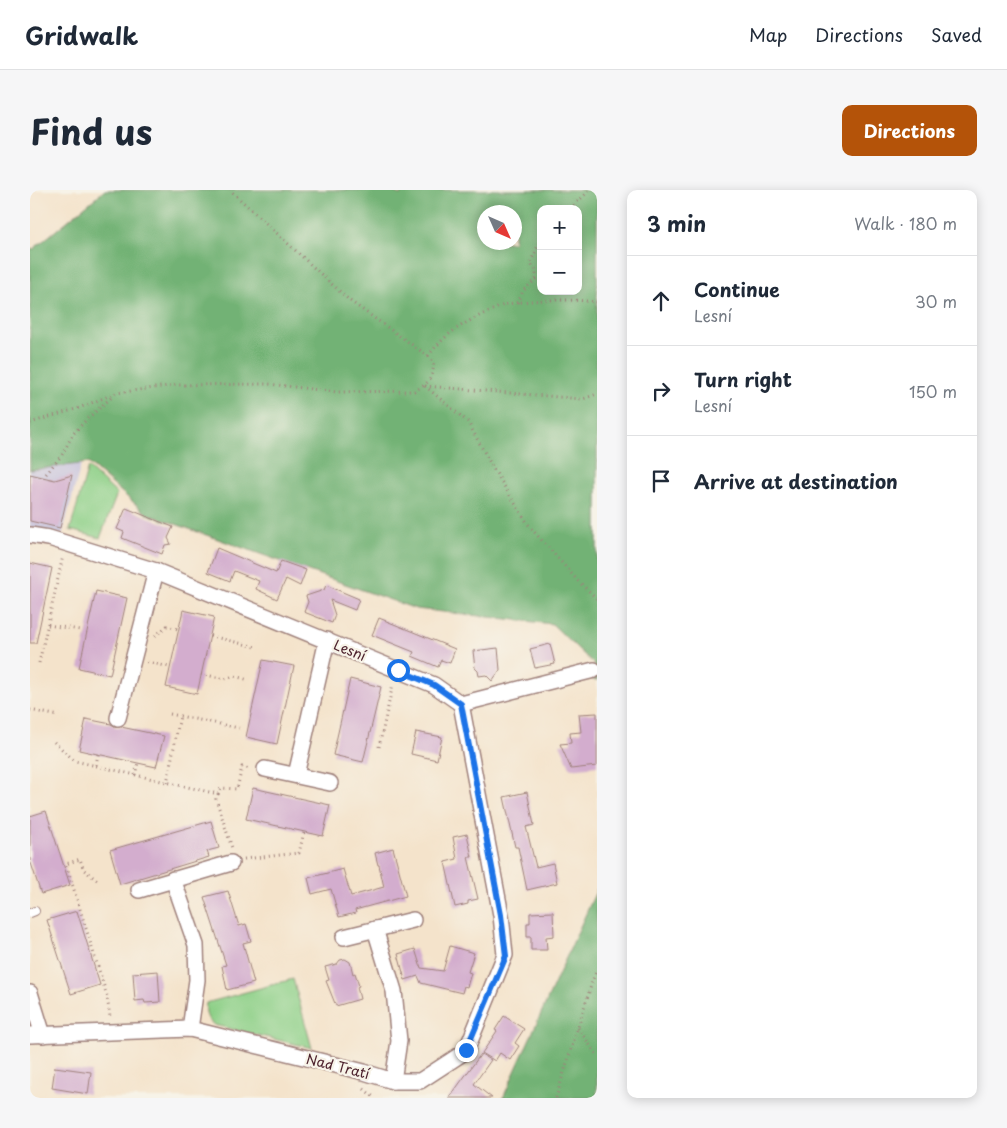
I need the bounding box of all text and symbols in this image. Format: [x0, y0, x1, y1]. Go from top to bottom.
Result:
text: Gridwalk [25, 17, 138, 53]
text: Map [749, 21, 787, 48]
text: Directions [815, 21, 903, 48]
text: Saved [931, 21, 982, 48]
text: Find us [30, 104, 152, 157]
button: Directions [842, 105, 977, 156]
north arrow [477, 205, 522, 250]
map controls [537, 205, 582, 295]
button: + [537, 205, 582, 250]
text: 3 min [647, 207, 706, 239]
text: Walk · 180 m [854, 211, 957, 235]
button: − [537, 250, 582, 295]
text: Continue [694, 275, 780, 303]
icon: ahead [647, 287, 675, 315]
text: 30 m [915, 289, 957, 313]
text: Lesní [694, 303, 732, 327]
text: Turn right [694, 365, 792, 393]
icon: right [647, 377, 675, 405]
text: 150 m [909, 379, 957, 403]
text: Lesní [694, 393, 732, 417]
icon: arrive [647, 467, 675, 495]
text: Arrive at destination [694, 467, 898, 495]
street label: Lesní [331, 634, 369, 666]
route start [387, 659, 410, 682]
route end [455, 1039, 478, 1062]
street label: Nad Tratí [304, 1048, 372, 1084]

